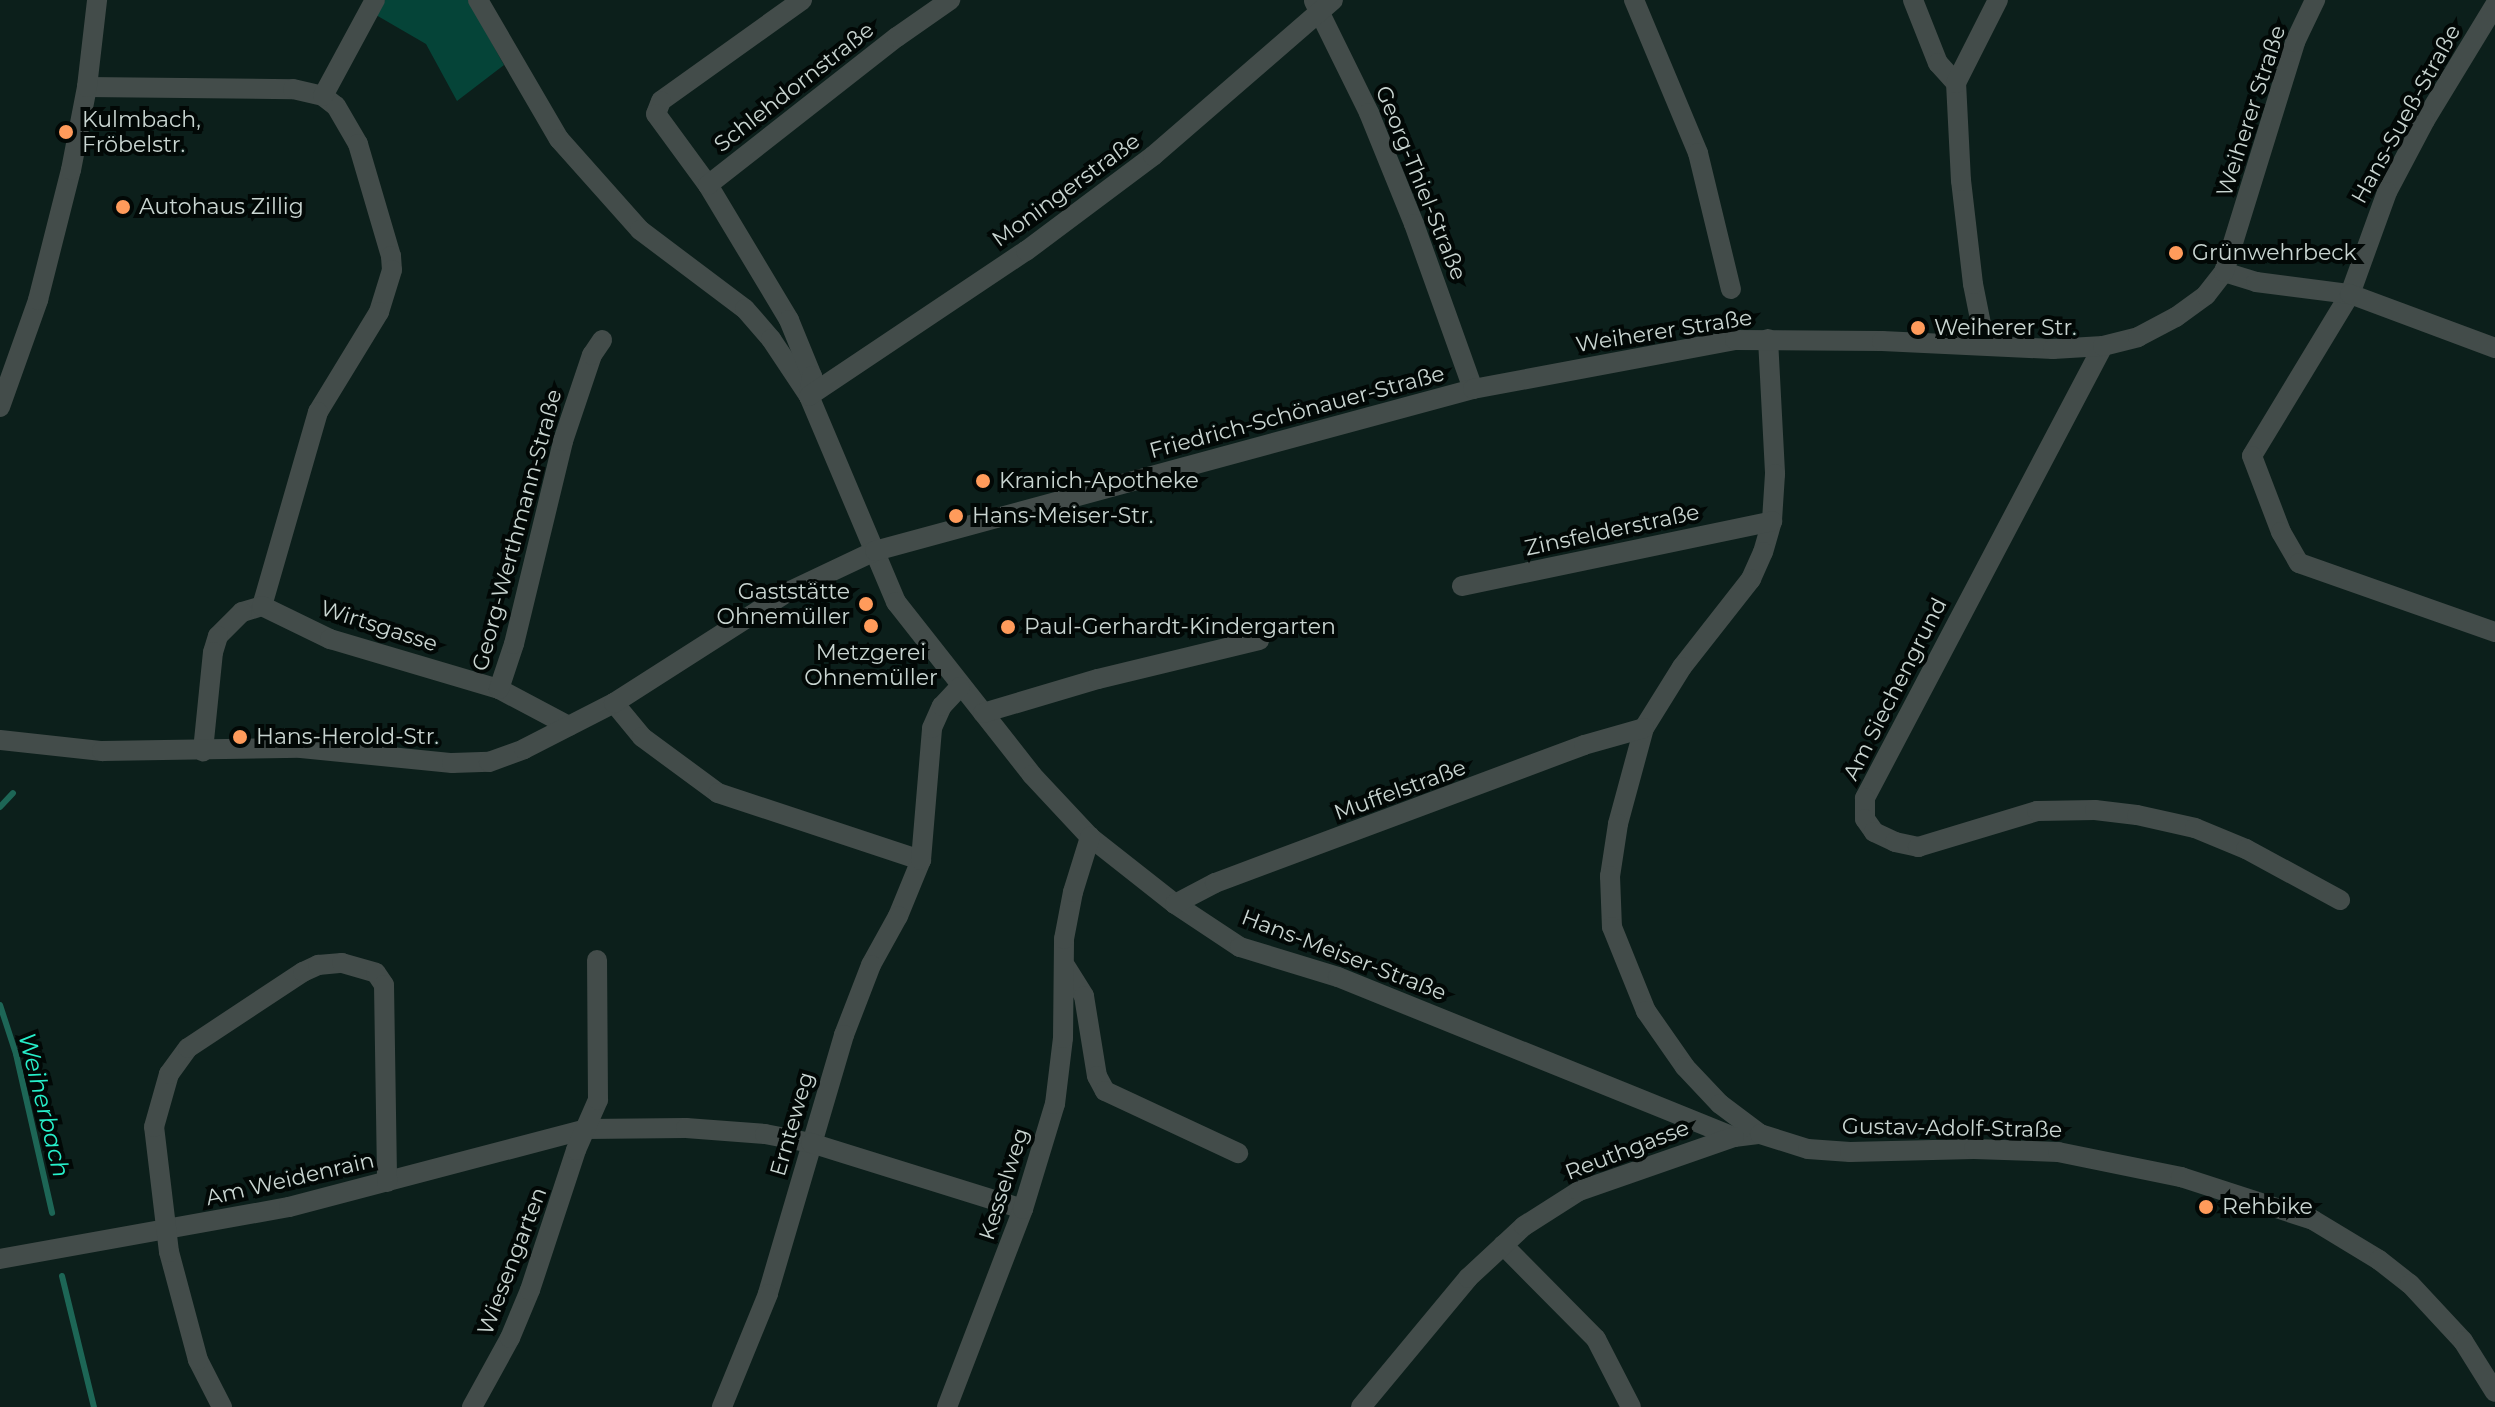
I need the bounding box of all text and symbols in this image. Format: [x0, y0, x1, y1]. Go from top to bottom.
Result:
street label: Schlehdornstraße [709, 16, 879, 158]
street label: Hans-Sueß-Straße [2346, 20, 2466, 208]
street label: Weiherer Straße [2211, 22, 2291, 200]
street label: Georg-Thiel-Straße [1370, 82, 1472, 284]
place label: Kulmbach, Fröbelstr. [82, 106, 201, 158]
marker: Kulmbach, Fröbelstr. [57, 123, 75, 141]
street label: Moningerstraße [987, 128, 1145, 252]
place label: Autohaus Zillig [139, 194, 304, 220]
marker: Autohaus Zillig [114, 198, 132, 216]
place label: Grünwehrbeck [2192, 240, 2357, 266]
marker: Grünwehrbeck [2167, 244, 2185, 262]
street label: Weiherer Straße [1574, 304, 1754, 358]
place label: Weiherer Str. [1934, 315, 2077, 341]
marker: Weiherer Str. [1909, 319, 1927, 337]
street label: Friedrich-Schönauer-Straße [1147, 360, 1447, 464]
street label: Georg-Werthmann-Straße [467, 386, 567, 674]
place label: Kranich-Apotheke [999, 468, 1199, 494]
marker: Kranich-Apotheke [974, 472, 992, 490]
street label: Zinsfelderstraße [1522, 499, 1702, 561]
place label: Hans-Meiser-Str. [972, 503, 1153, 529]
marker: Hans-Meiser-Str. [947, 507, 965, 525]
place label: Gaststätte Ohnemüller [716, 578, 850, 630]
street label: Am Siechengrund [1838, 593, 1952, 785]
street label: Wirtsgasse [317, 595, 441, 657]
marker: Gaststätte Ohnemüller [857, 595, 875, 613]
place label: Paul-Gerhardt-Kindergarten [1024, 614, 1336, 640]
marker: Metzgerei Ohnemüller [862, 617, 880, 635]
marker: Paul-Gerhardt-Kindergarten [999, 618, 1017, 636]
place label: Metzgerei Ohnemüller [804, 639, 938, 690]
place label: Hans-Herold-Str. [256, 724, 439, 750]
marker: Hans-Herold-Str. [231, 728, 249, 746]
street label: Muffelstraße [1330, 754, 1470, 826]
street label: Hans-Meiser-Straße [1238, 904, 1450, 1006]
water label: Weiherbach [12, 1030, 76, 1180]
street label: Ernteweg [765, 1069, 819, 1179]
street label: Gustav-Adolf-Straße [1842, 1113, 2062, 1143]
street label: Reuthgasse [1561, 1114, 1693, 1186]
street label: Kesselweg [973, 1125, 1035, 1243]
street label: Am Weidenrain [203, 1147, 377, 1211]
street label: Wiesengarten [472, 1183, 552, 1339]
place label: Rehbike [2222, 1194, 2313, 1220]
marker: Rehbike [2197, 1198, 2215, 1216]

